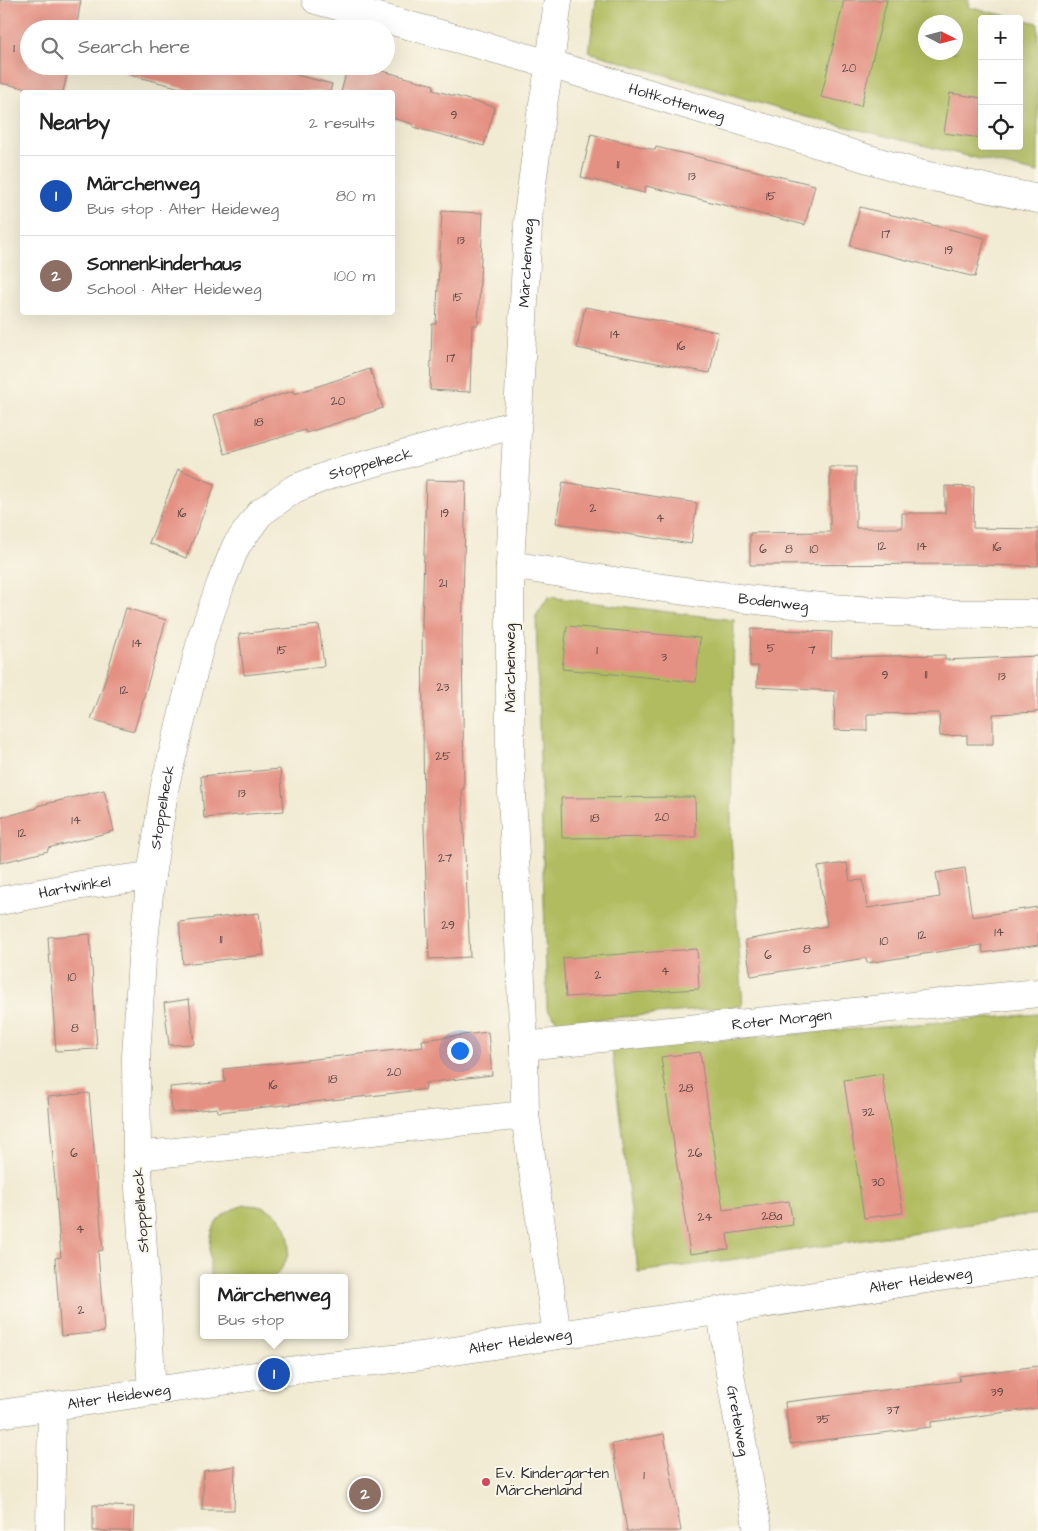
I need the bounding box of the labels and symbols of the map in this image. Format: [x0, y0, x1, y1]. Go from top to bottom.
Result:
north arrow [918, 15, 963, 60]
house number: 1 [13, 40, 15, 57]
house number: 20 [842, 60, 857, 77]
street label: Holtkottenweg [626, 78, 728, 127]
house number: 9 [451, 107, 458, 124]
house number: 11 [616, 156, 620, 173]
house number: 13 [688, 168, 696, 185]
house number: 15 [766, 188, 777, 205]
street label: Märchenweg [513, 218, 540, 308]
house number: 17 [882, 226, 891, 243]
house number: 13 [457, 232, 465, 249]
house number: 19 [945, 242, 953, 259]
house number: 15 [453, 289, 464, 306]
house number: 14 [610, 326, 620, 343]
house number: 16 [676, 338, 686, 355]
house number: 17 [447, 350, 456, 367]
house number: 20 [331, 393, 346, 410]
house number: 18 [254, 414, 264, 431]
street label: Stoppelheck [326, 442, 414, 485]
house number: 2 [590, 500, 597, 517]
house number: 16 [177, 505, 187, 522]
house number: 19 [441, 505, 449, 522]
house number: 4 [656, 510, 664, 527]
house number: 12 [878, 538, 886, 555]
house number: 14 [917, 538, 927, 555]
house number: 16 [992, 539, 1002, 556]
house number: 6 [759, 541, 767, 558]
house number: 8 [785, 541, 793, 558]
house number: 10 [809, 541, 819, 558]
house number: 21 [439, 575, 448, 592]
street label: Bodenweg [737, 588, 810, 617]
street label: Märchenweg [500, 623, 522, 712]
house number: 14 [132, 635, 142, 652]
house number: 5 [767, 640, 776, 657]
house number: 15 [277, 642, 288, 659]
house number: 1 [596, 642, 598, 659]
house number: 7 [808, 642, 816, 659]
house number: 3 [661, 649, 667, 666]
house number: 11 [924, 666, 928, 683]
house number: 9 [882, 667, 889, 684]
house number: 13 [998, 668, 1006, 685]
house number: 23 [437, 679, 449, 696]
house number: 12 [120, 682, 128, 699]
house number: 25 [435, 748, 451, 765]
street label: Stoppelheck [145, 762, 180, 851]
house number: 13 [238, 785, 246, 802]
house number: 20 [655, 809, 670, 826]
house number: 18 [590, 810, 600, 827]
house number: 14 [71, 812, 81, 829]
house number: 12 [18, 825, 26, 842]
house number: 27 [438, 850, 453, 867]
street label: Hartwinkel [37, 871, 112, 904]
house number: 29 [441, 917, 455, 934]
house number: 14 [994, 924, 1004, 941]
house number: 12 [918, 927, 926, 944]
house number: 11 [219, 931, 223, 948]
house number: 10 [879, 933, 889, 950]
house number: 8 [803, 941, 811, 958]
house number: 6 [764, 947, 772, 964]
house number: 4 [661, 963, 669, 980]
house number: 2 [595, 967, 602, 984]
house number: 10 [67, 969, 77, 986]
street label: Roter Morgen [731, 1004, 833, 1035]
house number: 8 [71, 1020, 79, 1037]
your location [447, 1038, 473, 1064]
house number: 20 [387, 1064, 402, 1081]
house number: 18 [328, 1071, 338, 1088]
house number: 16 [268, 1077, 278, 1094]
house number: 28 [679, 1080, 694, 1097]
house number: 32 [862, 1104, 875, 1121]
house number: 6 [70, 1145, 78, 1162]
house number: 26 [688, 1145, 703, 1162]
street label: Stoppelheck [128, 1167, 154, 1253]
house number: 30 [871, 1174, 885, 1191]
house number: 28a [762, 1208, 782, 1225]
house number: 24 [697, 1209, 713, 1226]
house number: 4 [76, 1221, 84, 1238]
street label: Alter Heideweg [867, 1262, 973, 1298]
house number: 2 [78, 1302, 85, 1319]
street label: Alter Heideweg [467, 1323, 573, 1359]
pin: 1 [258, 1355, 290, 1393]
street label: Alter Heideweg [66, 1378, 172, 1414]
street label: Gretelweg [722, 1384, 755, 1458]
house number: 39 [991, 1384, 1004, 1401]
house number: 37 [886, 1402, 900, 1419]
house number: 35 [816, 1411, 831, 1428]
place label: Ev. Kindergarten Märchenland [496, 1463, 610, 1501]
house number: 1 [643, 1467, 645, 1484]
pin: 2 [349, 1475, 381, 1513]
marker: Ev. Kindergarten Märchenland [480, 1476, 492, 1488]

